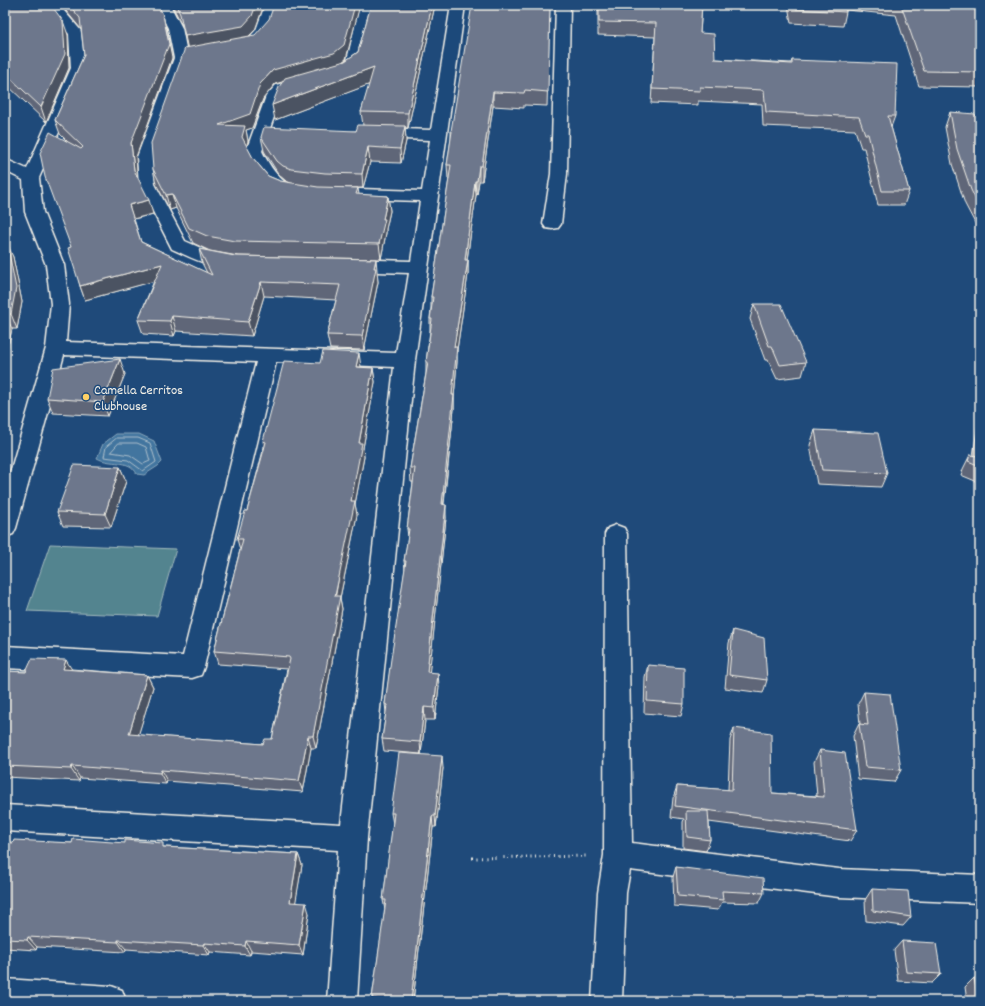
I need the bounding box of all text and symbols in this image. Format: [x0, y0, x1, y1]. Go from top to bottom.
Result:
place label: Camella Cerritos Clubhouse [94, 381, 183, 417]
marker: Camella Cerritos Clubhouse [81, 392, 91, 402]

